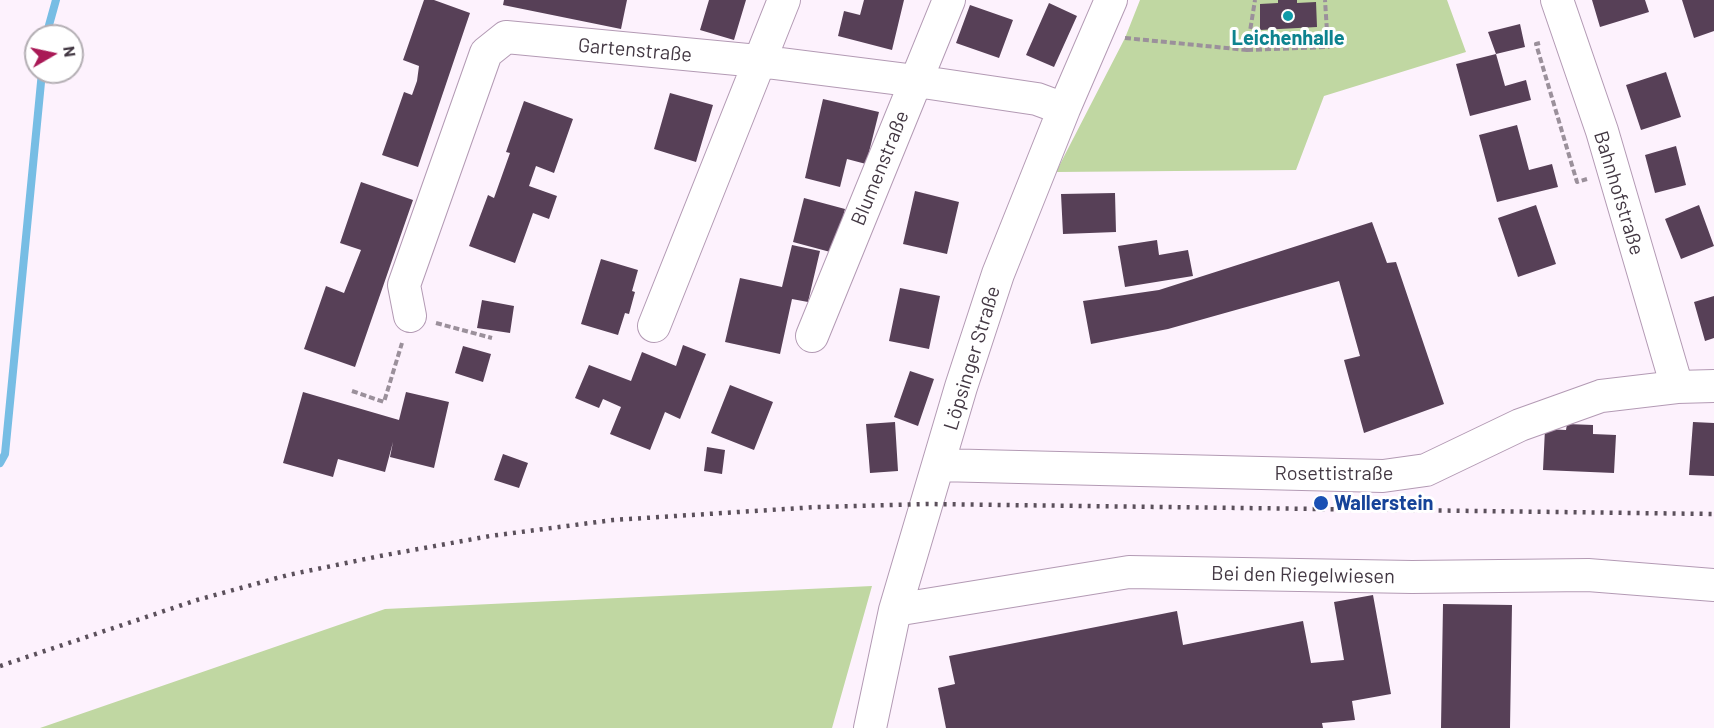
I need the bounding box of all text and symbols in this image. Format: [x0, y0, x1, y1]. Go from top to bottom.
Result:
marker: Leichenhalle [1281, 9, 1295, 23]
north arrow [24, 24, 84, 84]
place label: Leichenhalle [1231, 26, 1345, 50]
street label: Gartenstraße [577, 33, 693, 67]
text: N [60, 45, 81, 58]
street label: Blumenstraße [846, 107, 914, 229]
street label: Bahnhofstraße [1589, 128, 1649, 258]
street label: Löpsinger Straße [939, 283, 1005, 433]
street label: Rosettistraße [1274, 461, 1394, 485]
place label: Wallerstein [1334, 491, 1434, 515]
marker: Wallerstein [1312, 494, 1330, 512]
street label: Bei den Riegelwiesen [1211, 561, 1395, 589]

